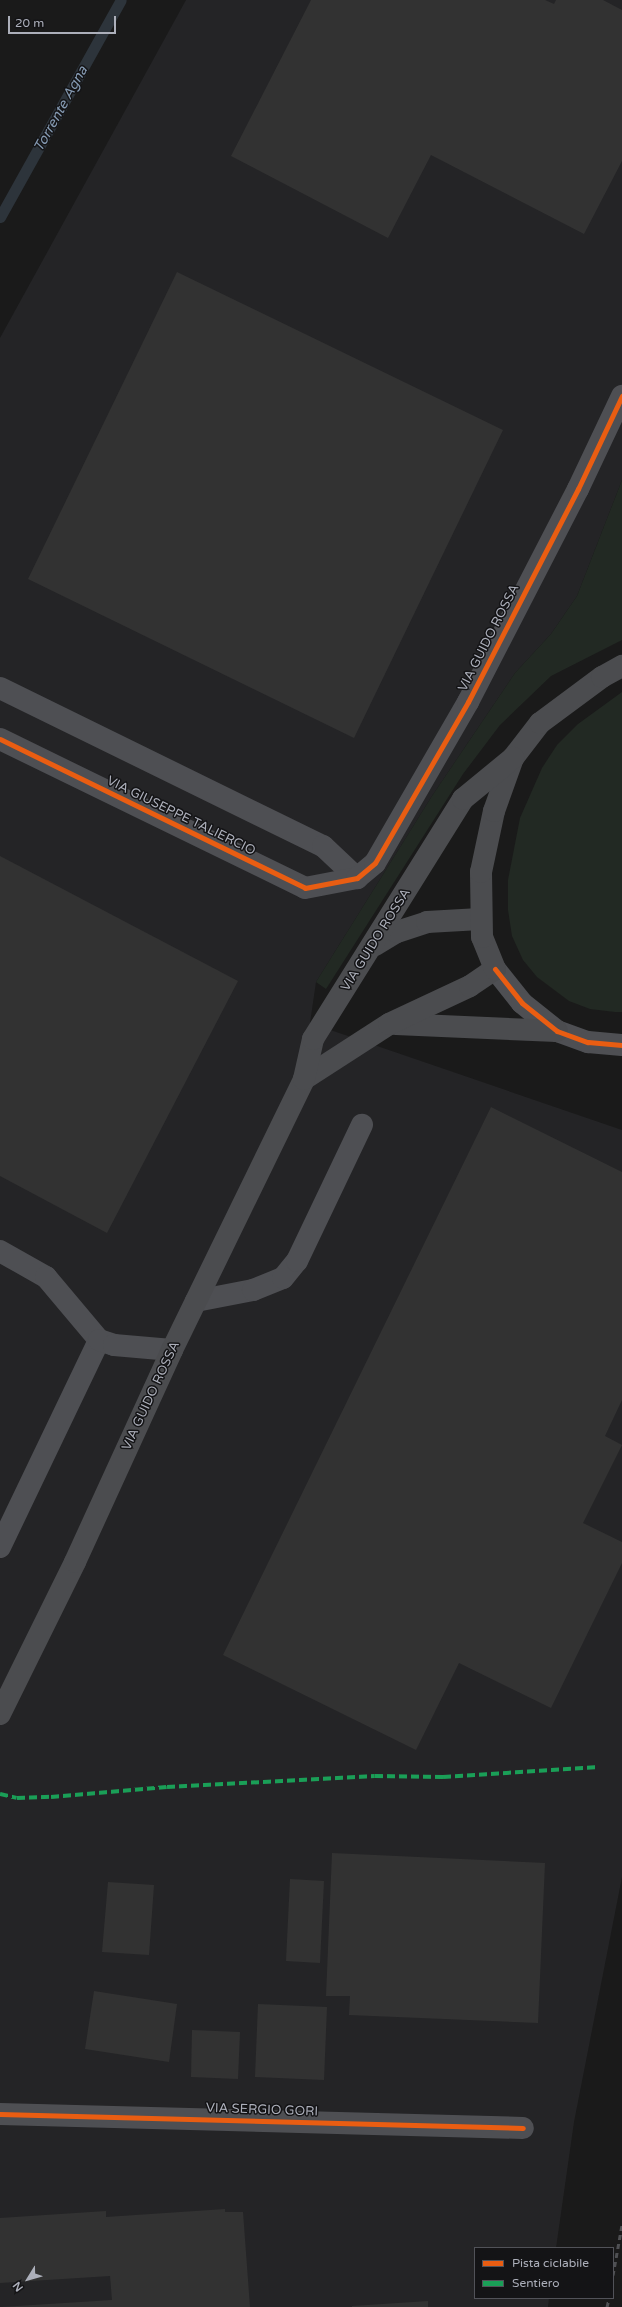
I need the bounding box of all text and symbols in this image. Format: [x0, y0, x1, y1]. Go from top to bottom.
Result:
scale bar [10, 8, 118, 34]
text: 20 m [15, 16, 44, 30]
water label: Torrente Agna [31, 63, 91, 155]
street label: VIA GUIDO ROSSA [455, 582, 523, 694]
street label: VIA GIUSEPPE TALIERCIO [104, 773, 258, 859]
street label: VIA GUIDO ROSSA [338, 886, 414, 994]
street label: VIA GUIDO ROSSA [119, 1339, 183, 1453]
street label: VIA SERGIO GORI [206, 2100, 318, 2120]
legend [474, 2247, 614, 2299]
text: Pista ciclabile [512, 2256, 589, 2270]
north arrow [8, 2259, 48, 2299]
text: Sentiero [512, 2276, 559, 2290]
text: N [10, 2279, 26, 2294]

